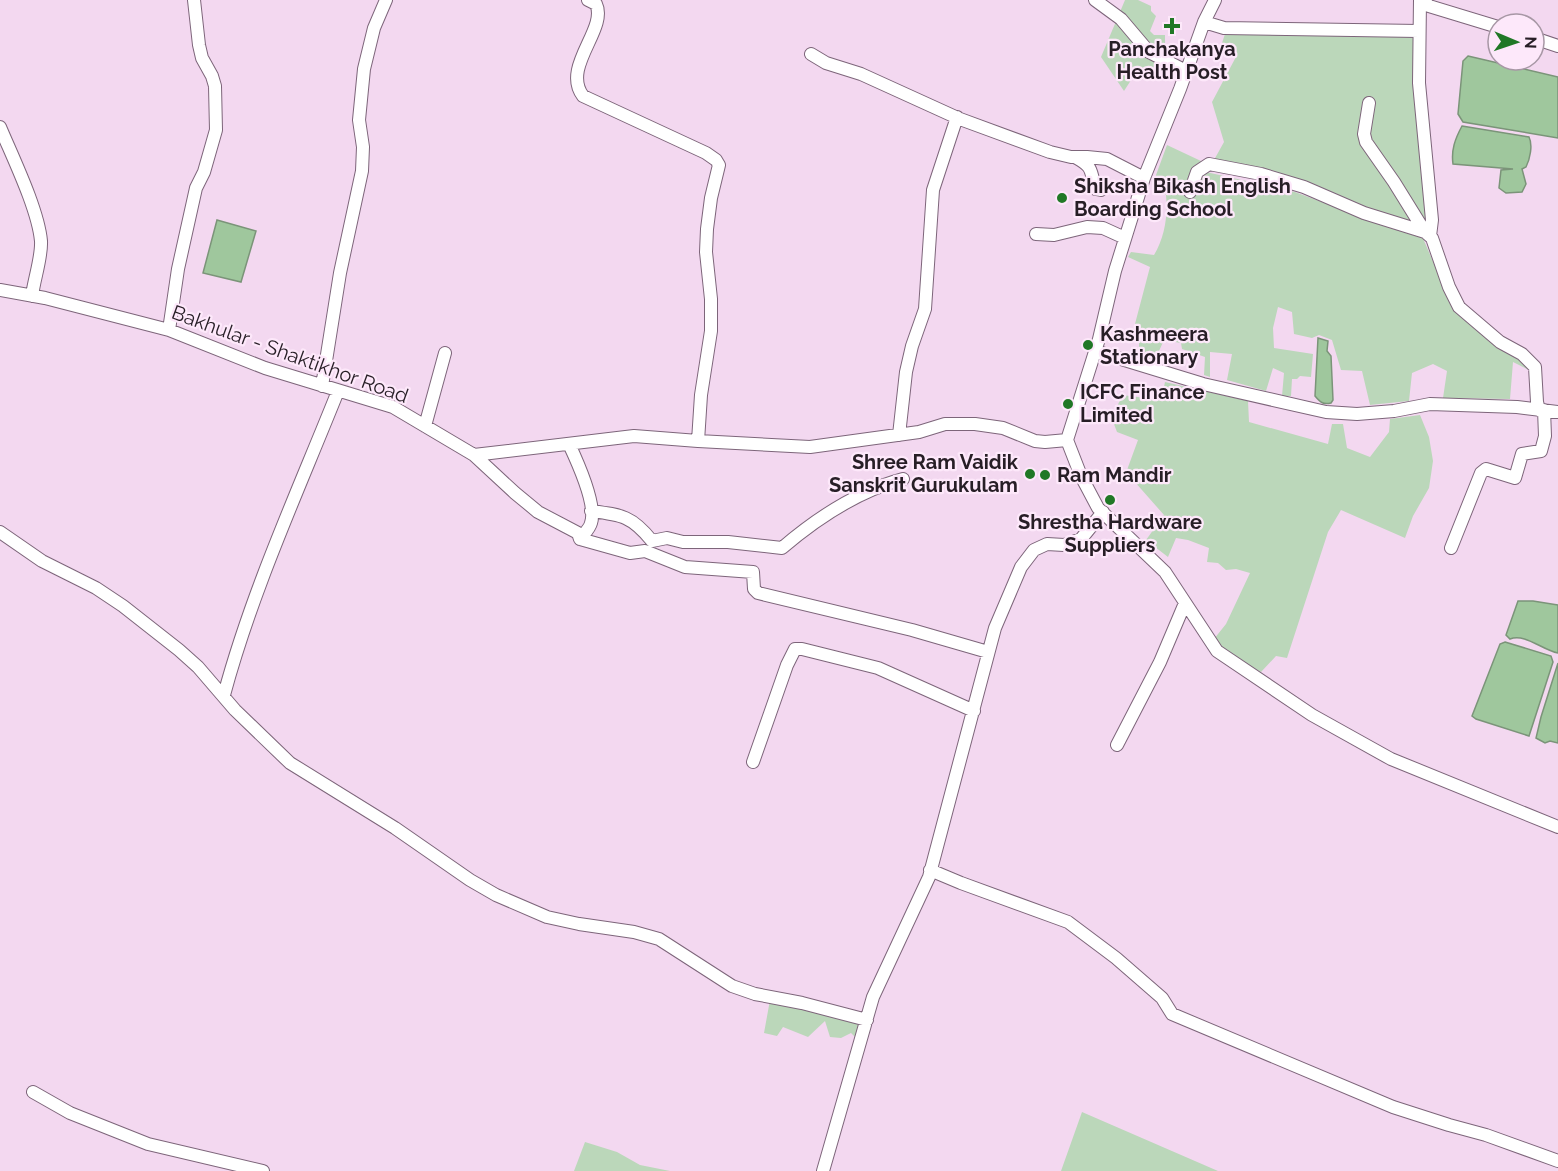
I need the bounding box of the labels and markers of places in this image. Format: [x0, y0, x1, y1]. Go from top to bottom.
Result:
marker: Panchakanya Health Post [1163, 17, 1181, 35]
place label: Panchakanya Health Post [1108, 37, 1236, 84]
place label: Shiksha Bikash English Boarding School [1074, 174, 1291, 221]
marker: Shiksha Bikash English Boarding School [1055, 191, 1069, 205]
place label: Kashmeera Stationary [1100, 322, 1209, 369]
marker: Kashmeera Stationary [1081, 338, 1095, 352]
place label: ICFC Finance Limited [1080, 380, 1205, 427]
marker: ICFC Finance Limited [1061, 397, 1075, 411]
place label: Shree Ram Vaidik Sanskrit Gurukulam [829, 450, 1019, 497]
place label: Ram Mandir [1057, 463, 1172, 487]
marker: Shree Ram Vaidik Sanskrit Gurukulam [1023, 467, 1037, 481]
marker: Ram Mandir [1038, 468, 1052, 482]
marker: Shrestha Hardware Suppliers [1103, 493, 1117, 507]
place label: Shrestha Hardware Suppliers [1018, 510, 1202, 557]

